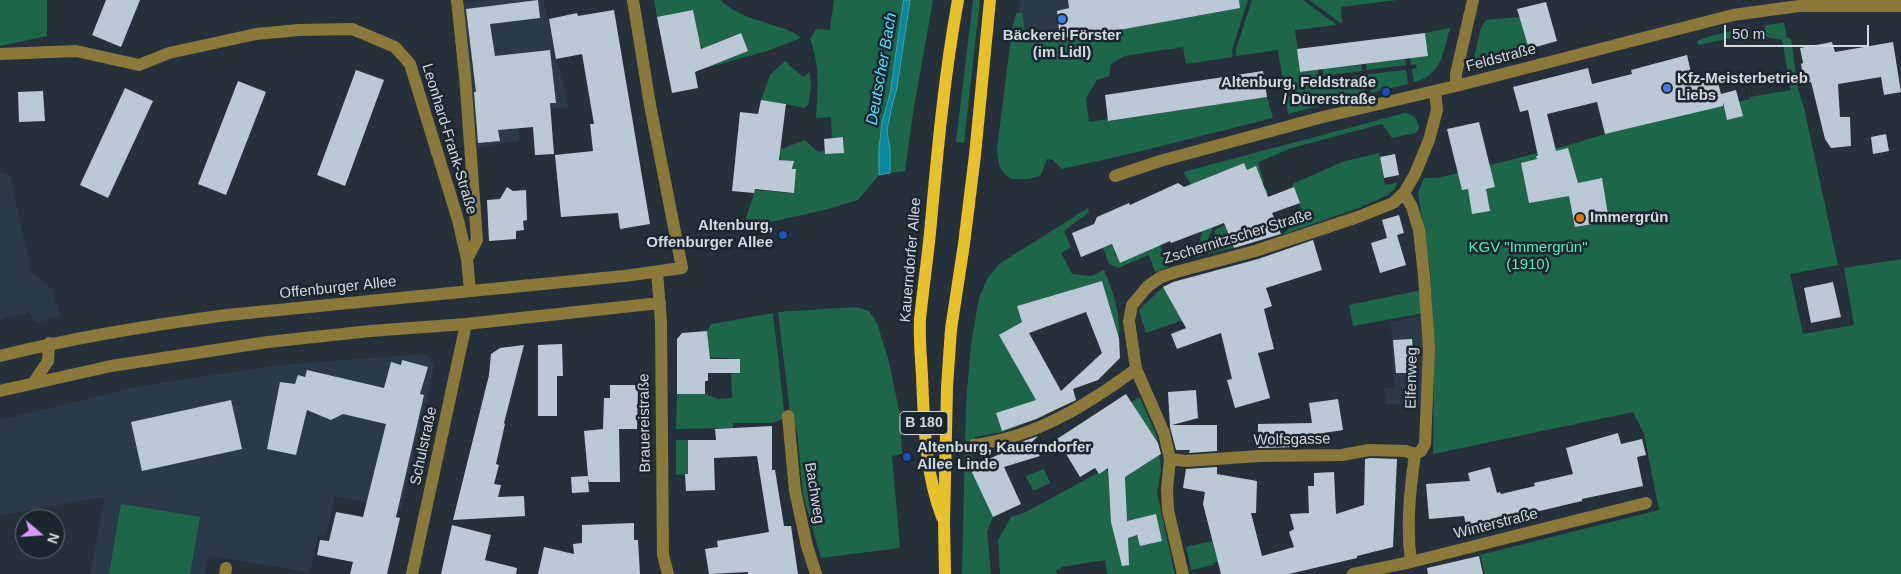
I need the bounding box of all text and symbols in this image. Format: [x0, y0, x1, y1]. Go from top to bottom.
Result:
water label: Deutscher Bach [863, 11, 901, 127]
marker: Bäckerei Förster (im Lidl) [1056, 13, 1068, 25]
scale bar [1726, 15, 1871, 47]
text: 50 m [1732, 25, 1765, 42]
place label: Bäckerei Förster (im Lidl) [1003, 27, 1121, 62]
street label: Feldstraße [1464, 40, 1538, 76]
street label: Leonhard-Frank-Straße [417, 61, 481, 217]
place label: Kfz-Meisterbetrieb Liebs [1677, 70, 1808, 105]
place label: Altenburg, Feldstraße / Dürerstraße [1221, 74, 1376, 109]
marker: Kfz-Meisterbetrieb Liebs [1661, 82, 1673, 94]
marker: Altenburg, Feldstraße / Dürerstraße [1380, 86, 1392, 98]
street label: Kauerndorfer Allee [897, 197, 925, 323]
street label: Zschernitzscher Straße [1161, 206, 1315, 268]
place label: Immergrün [1590, 209, 1668, 227]
marker: Immergrün [1574, 212, 1586, 224]
place label: Altenburg, Offenburger Allee [646, 217, 773, 252]
marker: Altenburg, Offenburger Allee [777, 229, 789, 241]
park label: KGV "Immergrün" (1910) [1468, 239, 1588, 274]
street label: Offenburger Allee [279, 273, 397, 303]
street label: Elfenweg [1402, 347, 1422, 409]
street label: Brauereistraße [635, 373, 655, 473]
street label: Schulstraße [407, 405, 441, 487]
road number: B 180 [900, 412, 948, 434]
street label: Wolfsgasse [1253, 430, 1331, 450]
place label: Altenburg, Kauerndorfer Allee Linde [917, 439, 1091, 474]
marker: Altenburg, Kauerndorfer Allee Linde [901, 451, 913, 463]
street label: Bachweg [800, 461, 828, 525]
street label: Winterstraße [1452, 505, 1540, 543]
north arrow [15, 509, 65, 559]
text: N [44, 531, 62, 546]

